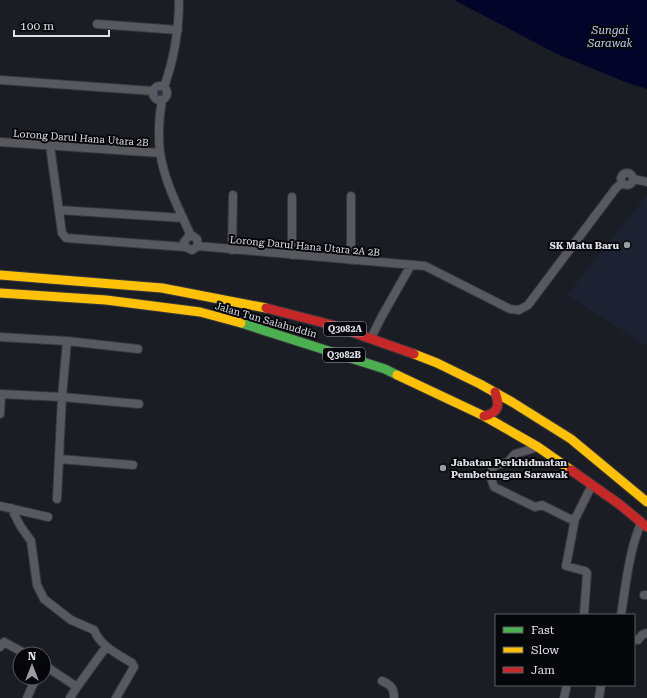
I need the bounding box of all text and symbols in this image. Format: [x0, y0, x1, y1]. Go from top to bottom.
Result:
scale bar [14, 12, 109, 38]
text: 100 m [20, 19, 54, 33]
water label: Sungai Sarawak [586, 24, 633, 50]
street label: Lorong Darul Hana Utara 2B [13, 128, 149, 148]
street label: Lorong Darul Hana Utara 2A 2B [229, 234, 381, 258]
place label: SK Matu Baru [549, 240, 619, 251]
marker: SK Matu Baru [622, 240, 632, 250]
street label: Jalan Tun Salahuddin [214, 300, 319, 340]
road number: Q3082A [324, 322, 366, 336]
road number: Q3082B [323, 348, 365, 362]
place label: Jabatan Perkhidmatan Pembetungan Sarawak [451, 457, 568, 480]
marker: Jabatan Perkhidmatan Pembetungan Sarawak [438, 463, 448, 473]
legend [495, 614, 635, 686]
text: Fast [531, 623, 555, 637]
text: Slow [531, 643, 559, 657]
north arrow [12, 646, 52, 686]
text: N [28, 650, 37, 663]
text: Jam [531, 663, 555, 677]

